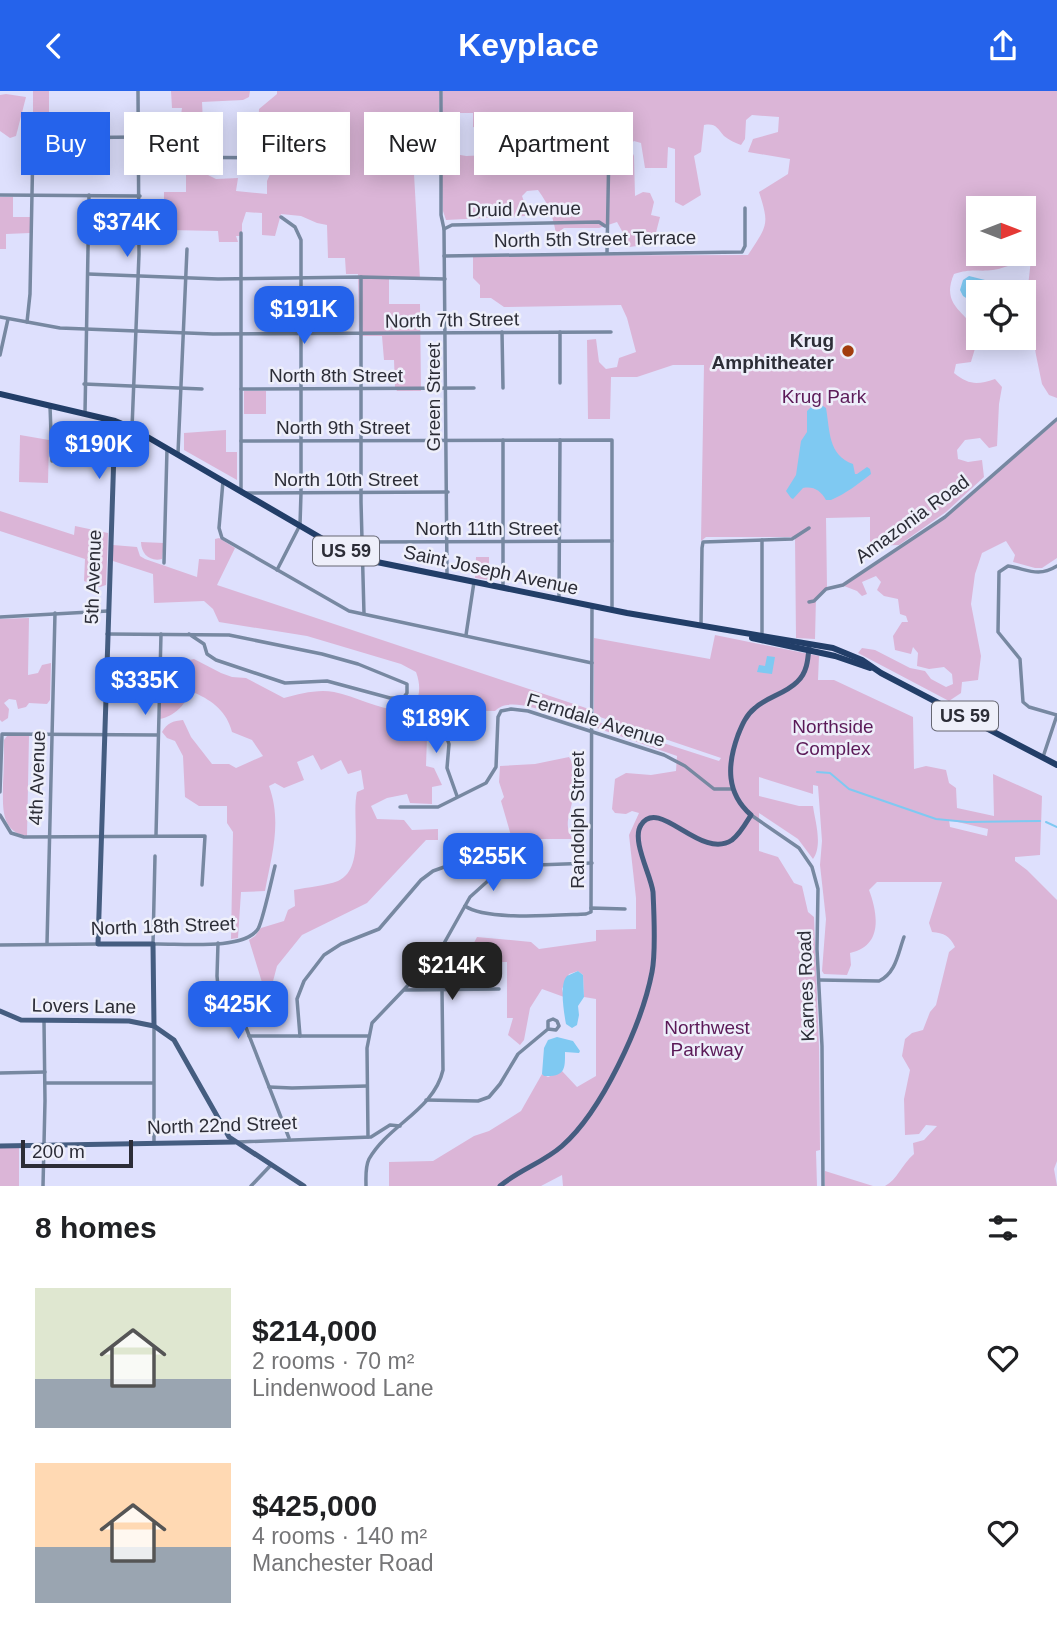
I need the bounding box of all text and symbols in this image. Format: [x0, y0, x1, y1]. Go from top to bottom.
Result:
icon: back [35, 27, 73, 65]
text: Keyplace [458, 27, 599, 63]
icon: share [984, 27, 1022, 65]
chip: Buy [21, 112, 110, 175]
chip: Rent [124, 112, 223, 175]
chip: Filters [237, 112, 350, 175]
chip: New [364, 112, 460, 175]
chip: Apartment [474, 112, 633, 175]
north arrow [966, 196, 1036, 266]
map controls [966, 196, 1036, 350]
street label: Druid Avenue [467, 198, 581, 220]
pin: $374K [78, 199, 176, 259]
text: $374K [93, 209, 161, 235]
street label: North 5th Street Terrace [494, 227, 696, 251]
button: locate [966, 280, 1036, 350]
pin: $191K [255, 287, 353, 346]
text: $191K [270, 296, 338, 322]
street label: North 7th Street [385, 308, 520, 332]
place label: Krug Amphitheater [712, 330, 835, 373]
street label: Green Street [423, 342, 444, 451]
marker: Krug Amphitheater [840, 343, 856, 359]
street label: North 8th Street [269, 365, 404, 386]
park label: Krug Park [782, 386, 867, 407]
street label: North 9th Street [276, 417, 411, 438]
pin: $190K [50, 421, 148, 481]
text: $190K [65, 431, 133, 457]
street label: North 10th Street [274, 469, 419, 490]
street label: Amazonia Road [851, 471, 973, 567]
street label: North 11th Street [415, 518, 559, 539]
street label: 5th Avenue [81, 529, 105, 625]
road number: US 59 [313, 537, 379, 565]
street label: Saint Joseph Avenue [402, 541, 580, 599]
pin: $335K [96, 657, 194, 717]
text: $335K [111, 667, 179, 693]
street label: Ferndale Avenue [524, 689, 668, 751]
pin: $189K [387, 695, 485, 755]
road number: US 59 [932, 701, 998, 731]
text: $189K [402, 705, 470, 731]
park label: Northside Complex [792, 716, 874, 759]
street label: 4th Avenue [25, 730, 49, 826]
street label: Randolph Street [567, 751, 588, 889]
pin: $255K [444, 833, 542, 893]
text: $255K [459, 843, 527, 869]
street label: North 18th Street [90, 913, 236, 939]
street label: Karnes Road [794, 930, 818, 1042]
pin: $214K [403, 943, 501, 1002]
text: $214K [418, 952, 486, 978]
pin: $425K [189, 981, 287, 1041]
text: $425K [204, 991, 272, 1017]
street label: Lovers Lane [32, 995, 136, 1017]
park label: Northwest Parkway [664, 1017, 750, 1060]
street label: North 22nd Street [147, 1112, 298, 1138]
scale bar [21, 1137, 133, 1169]
text: 200 m [32, 1141, 85, 1162]
icon: filters [984, 1209, 1022, 1247]
text: 8 homes [35, 1211, 157, 1244]
text: $214,000 [252, 1314, 377, 1347]
icon: home [91, 1316, 175, 1400]
icon: heart [984, 1339, 1022, 1377]
text: 2 rooms · 70 m² [252, 1348, 414, 1374]
text: Lindenwood Lane [252, 1375, 434, 1401]
text: $425,000 [252, 1489, 377, 1522]
icon: home [91, 1491, 175, 1575]
icon: heart [984, 1514, 1022, 1552]
text: 4 rooms · 140 m² [252, 1523, 427, 1549]
text: Manchester Road [252, 1550, 434, 1576]

